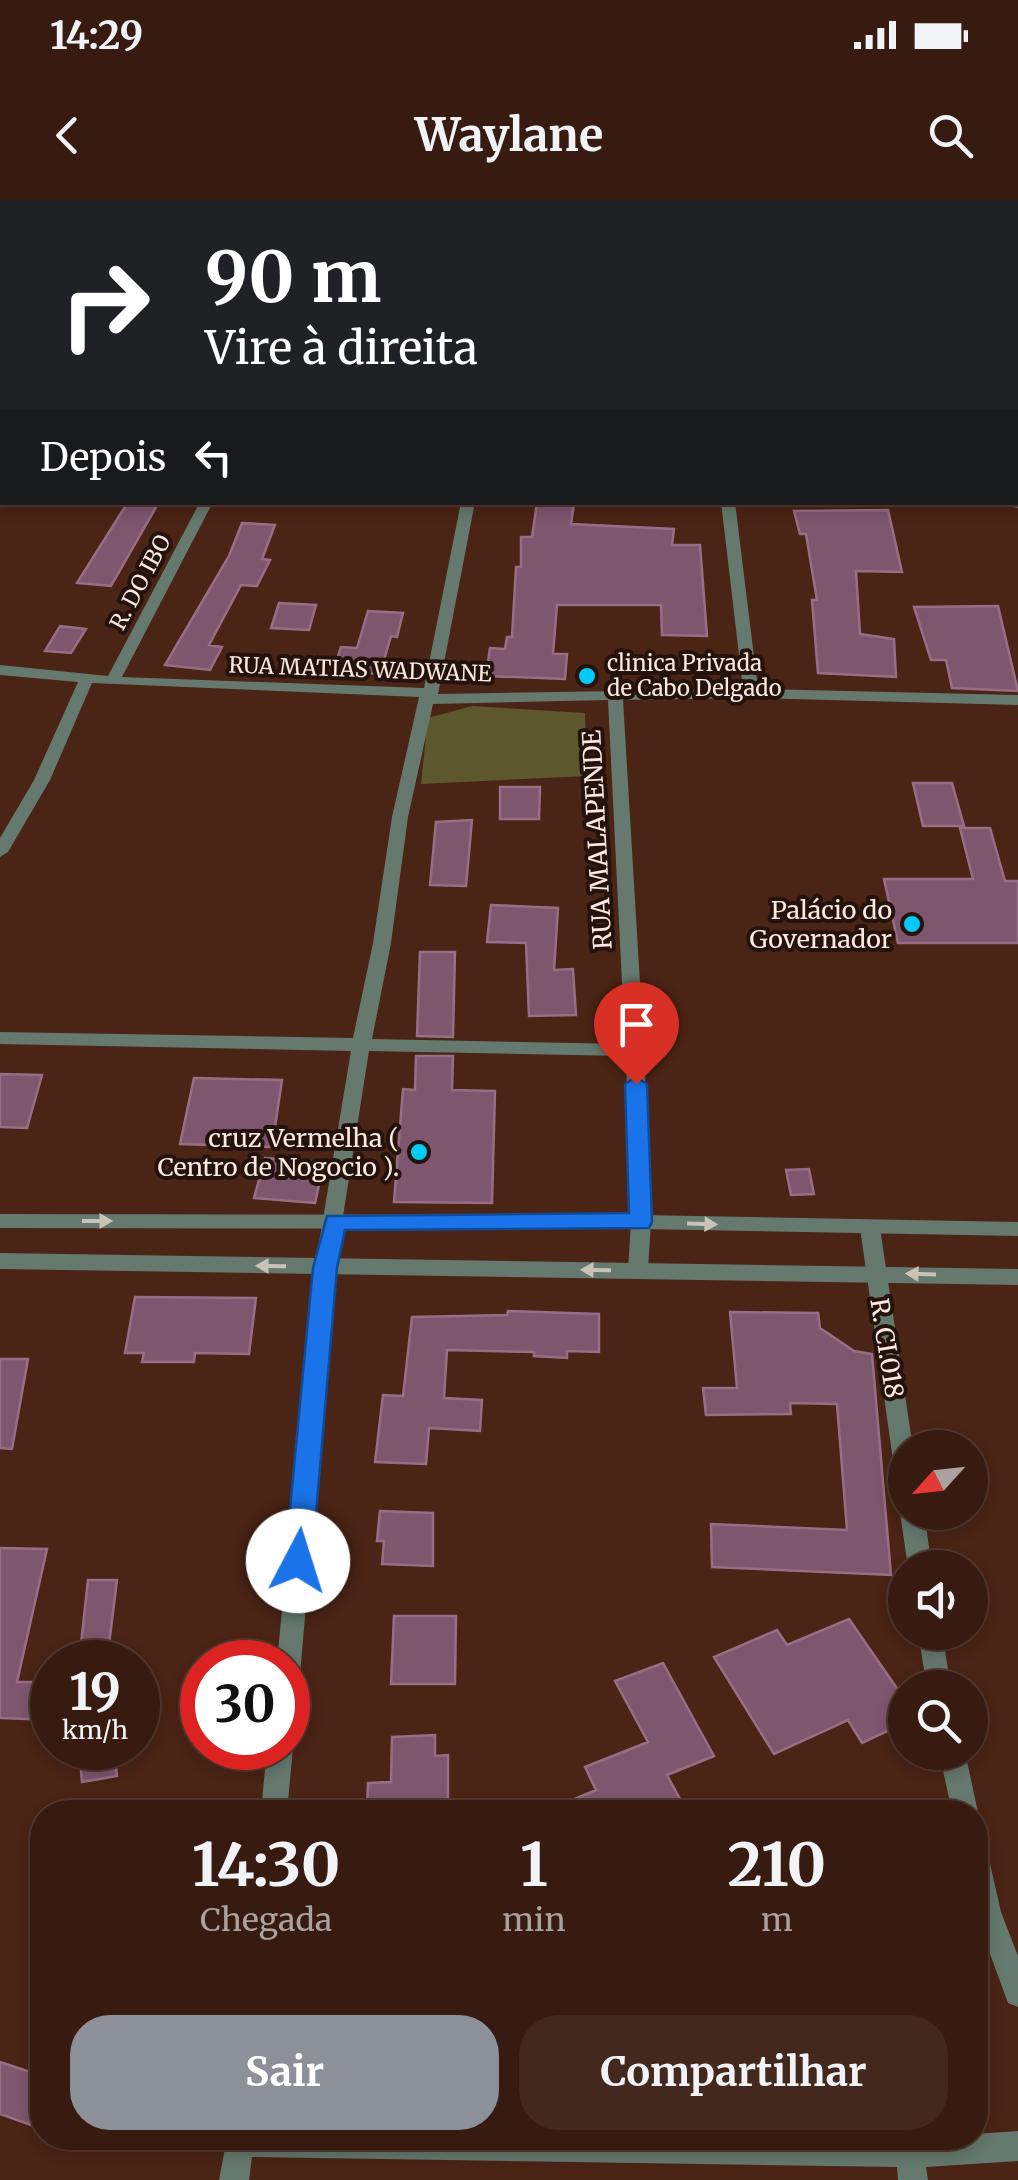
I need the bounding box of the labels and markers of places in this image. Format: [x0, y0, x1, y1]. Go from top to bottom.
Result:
place label: clinica Privada de Cabo Delgado [607, 649, 782, 702]
marker: clinica Privada de Cabo Delgado [576, 665, 598, 687]
place label: Palácio do Governador [749, 894, 892, 955]
marker: Palácio do Governador [901, 913, 923, 935]
pin [594, 982, 679, 1085]
place label: cruz Vermelha ( Centro de Nogocio ). [157, 1122, 399, 1183]
marker: cruz Vermelha ( Centro de Nogocio ). [408, 1141, 430, 1163]

